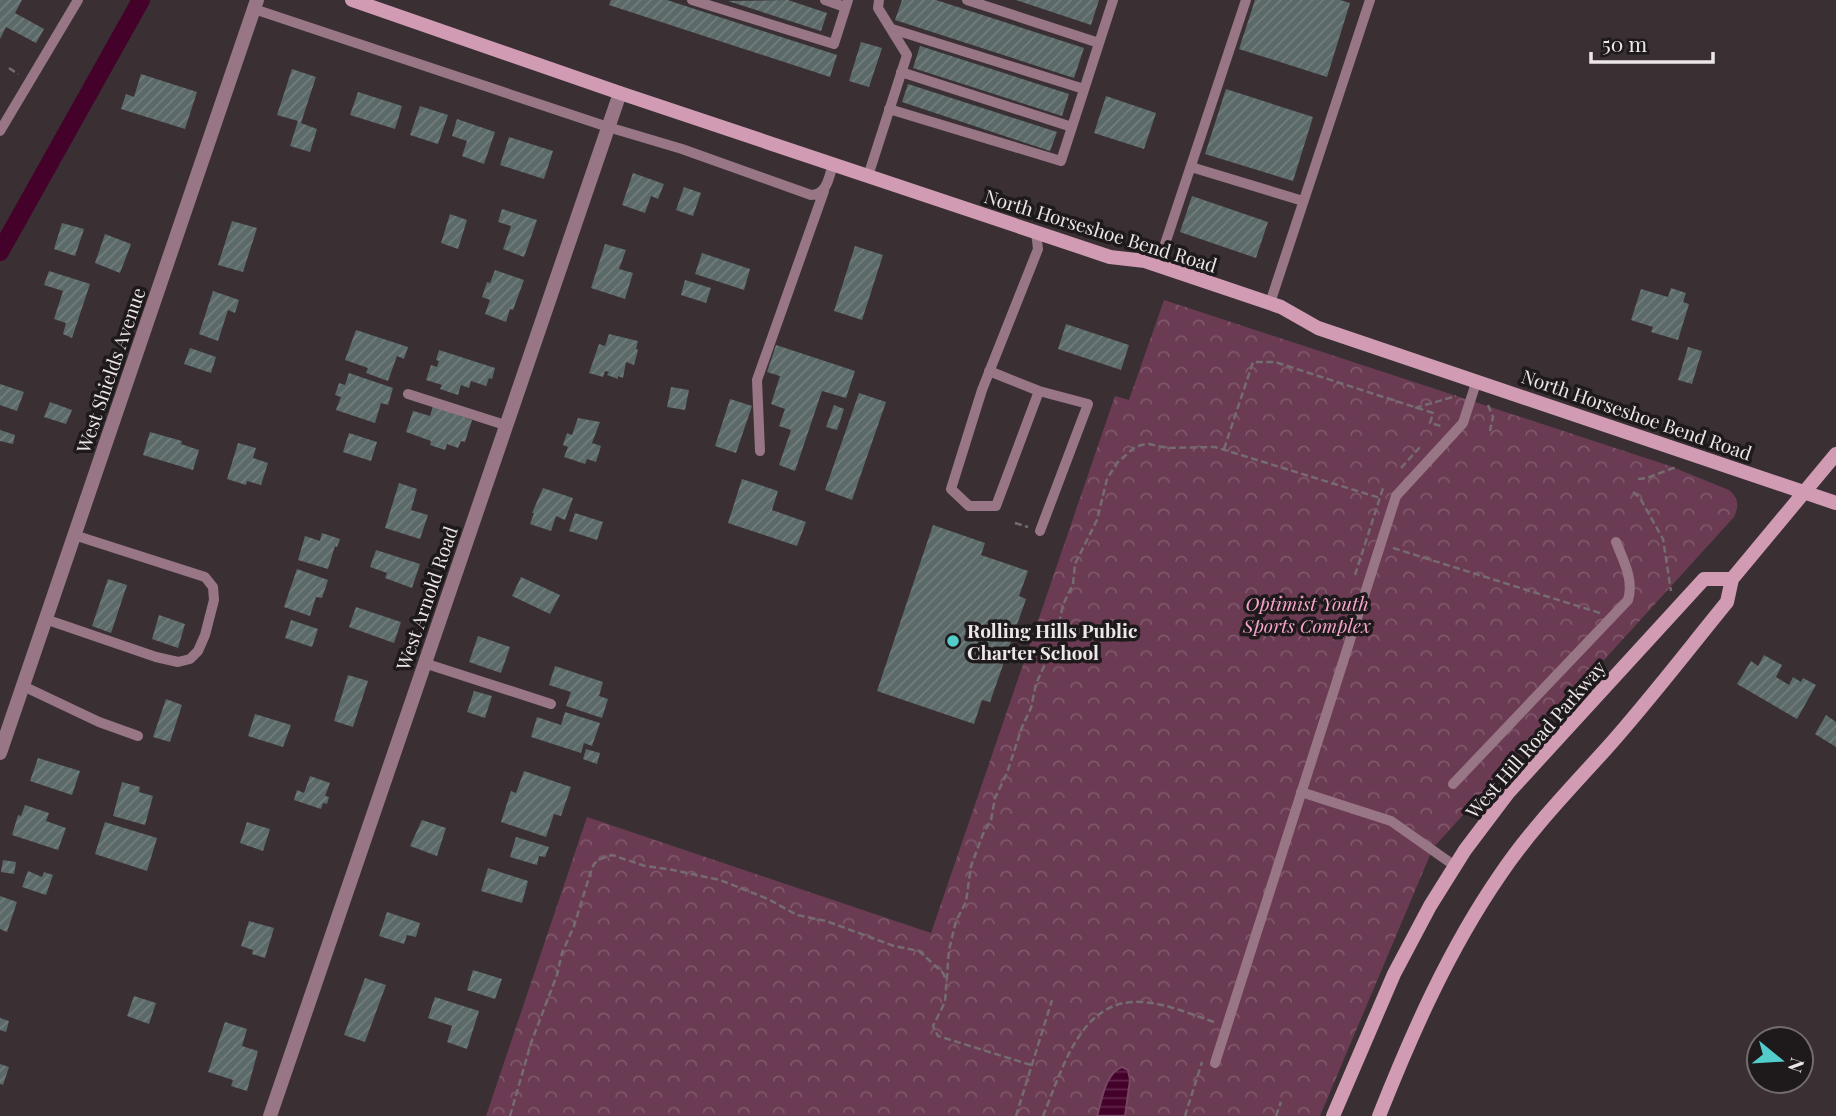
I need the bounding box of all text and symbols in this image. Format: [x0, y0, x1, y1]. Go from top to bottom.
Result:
scale bar [1591, 21, 1714, 65]
text: 50 m [1602, 29, 1648, 57]
street label: North Horseshoe Bend Road [982, 182, 1220, 278]
street label: West Shields Avenue [69, 284, 151, 457]
street label: North Horseshoe Bend Road [1518, 362, 1756, 466]
street label: West Arnold Road [389, 523, 463, 674]
park label: Optimist Youth Sports Complex [1242, 590, 1371, 638]
place label: Rolling Hills Public Charter School [967, 617, 1137, 665]
marker: Rolling Hills Public Charter School [945, 633, 961, 649]
street label: West Hill Road Parkway [1459, 654, 1611, 824]
north arrow [1745, 1025, 1815, 1095]
text: N [1783, 1055, 1812, 1076]

